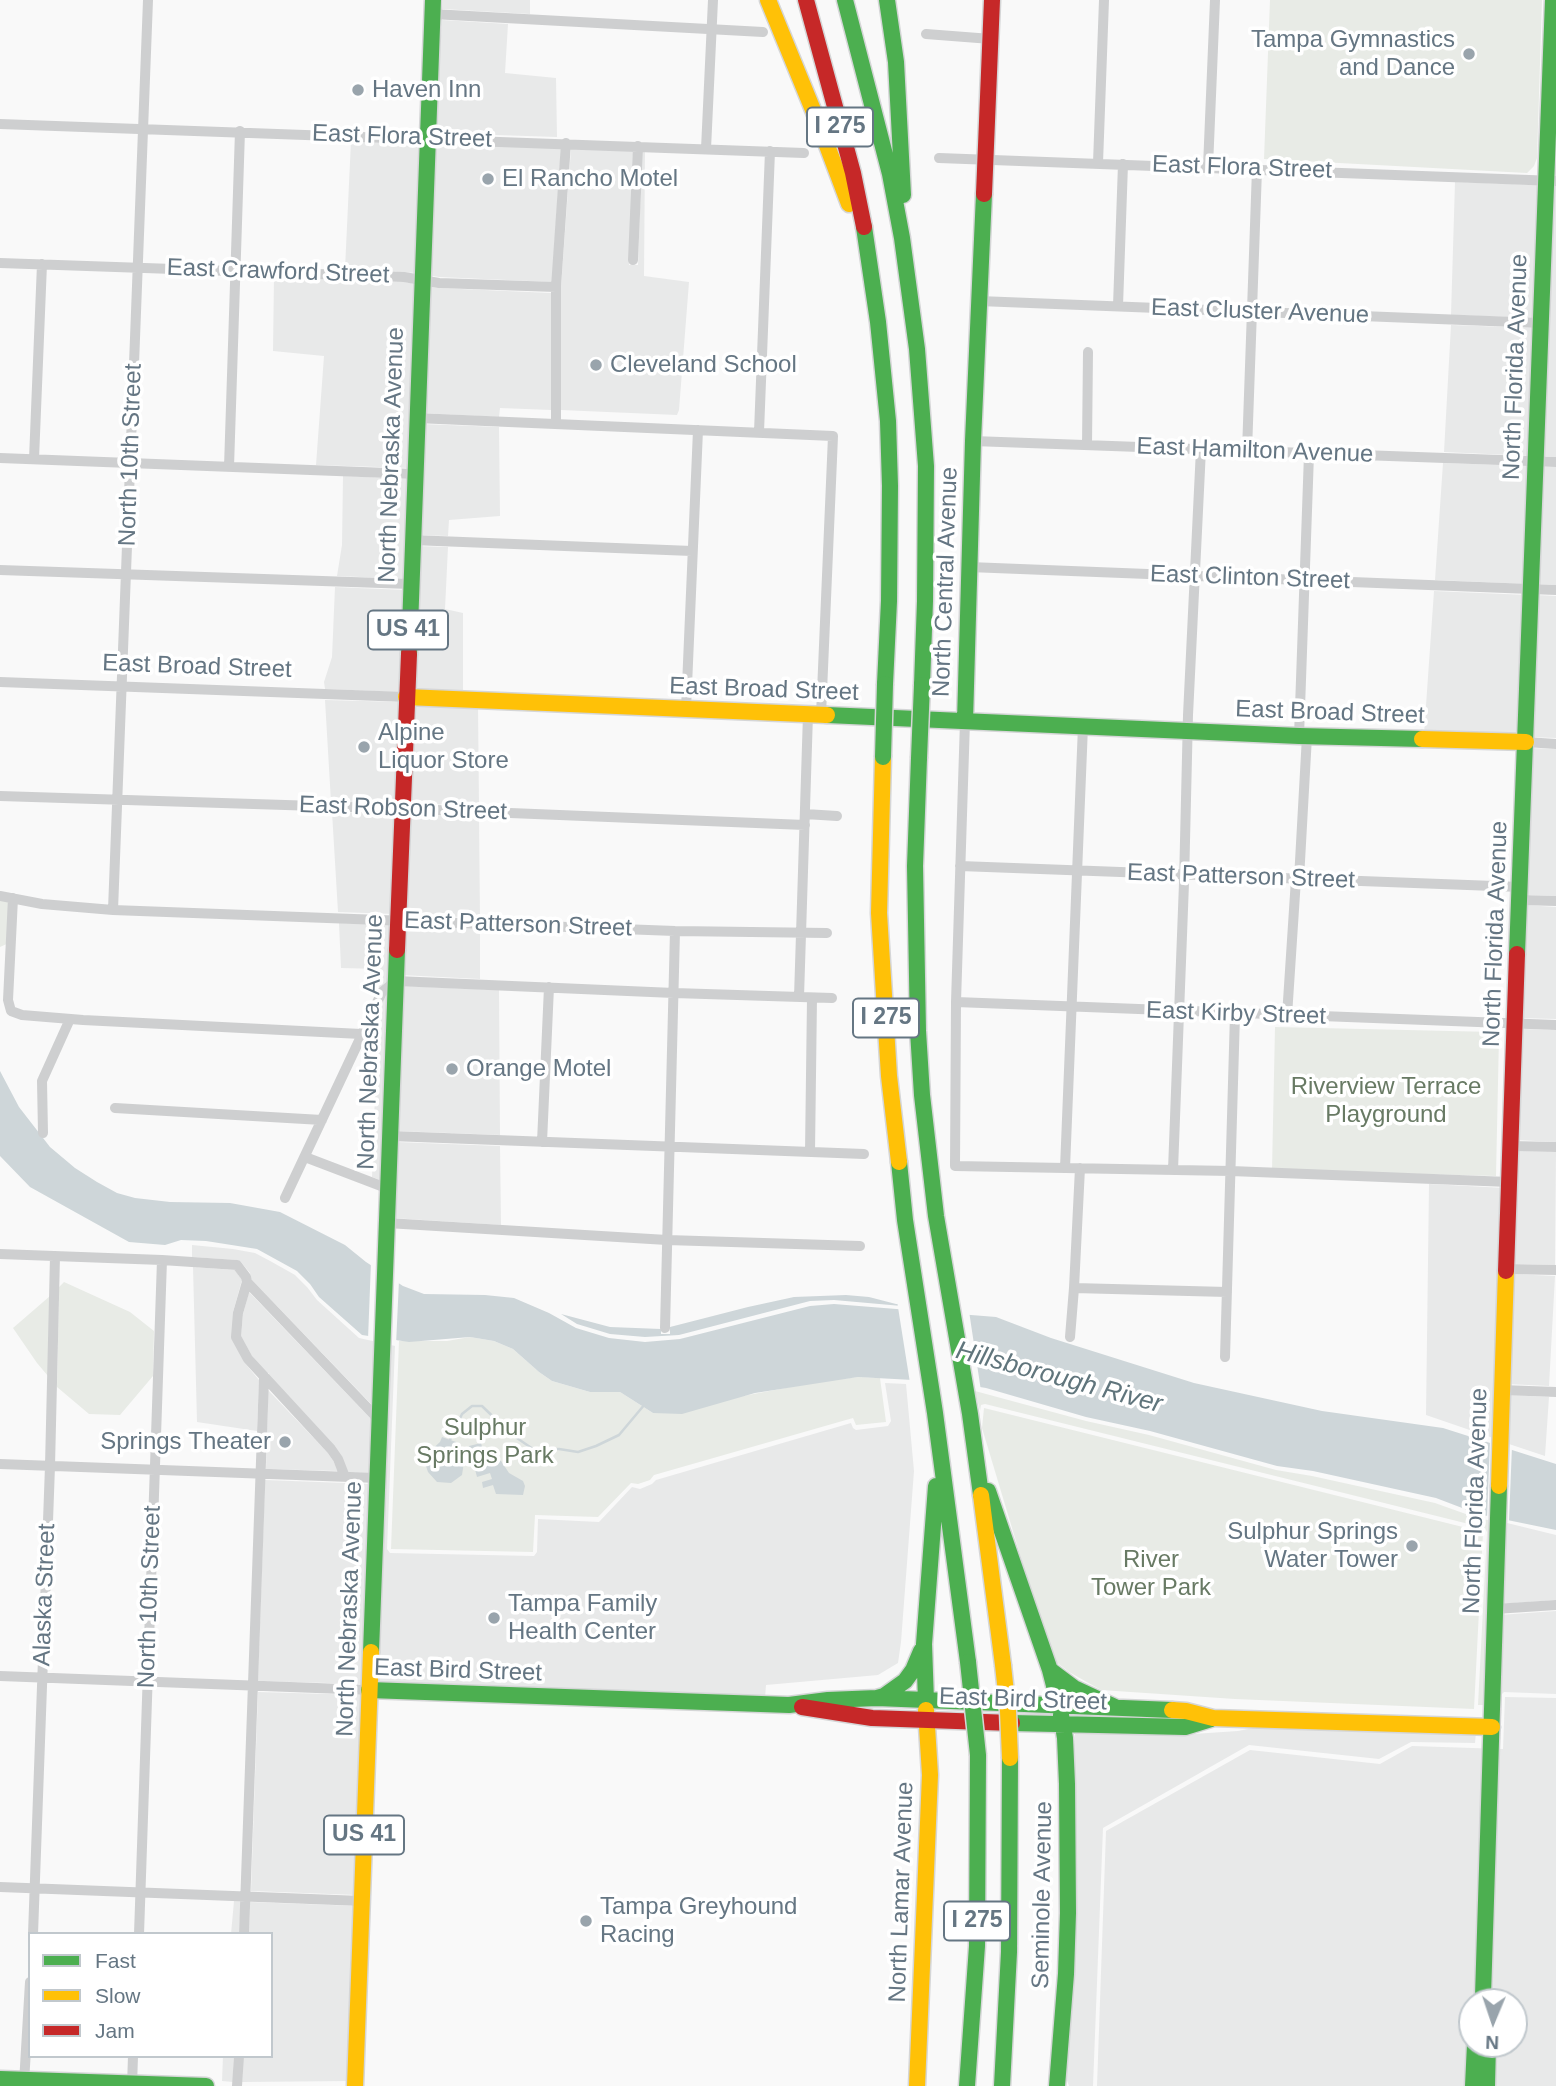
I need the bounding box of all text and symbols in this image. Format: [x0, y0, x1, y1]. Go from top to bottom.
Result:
place label: Tampa Gymnastics and Dance [1251, 26, 1455, 82]
marker: Tampa Gymnastics and Dance [1461, 46, 1477, 62]
place label: Haven Inn [372, 76, 481, 104]
marker: Haven Inn [350, 82, 366, 98]
road number: I 275 [807, 108, 873, 146]
street label: East Flora Street [312, 119, 492, 155]
street label: East Flora Street [1152, 150, 1332, 186]
place label: El Rancho Motel [502, 165, 678, 193]
marker: El Rancho Motel [480, 171, 496, 187]
street label: North Florida Avenue [1498, 253, 1534, 481]
street label: East Crawford Street [166, 254, 390, 290]
street label: East Cluster Avenue [1150, 294, 1370, 330]
street label: North Nebraska Avenue [373, 327, 411, 583]
place label: Cleveland School [610, 351, 797, 379]
marker: Cleveland School [588, 357, 604, 373]
street label: North 10th Street [113, 363, 149, 547]
street label: East Hamilton Avenue [1136, 432, 1374, 470]
street label: North Central Avenue [928, 466, 964, 698]
street label: East Clinton Street [1150, 560, 1350, 596]
road number: US 41 [368, 610, 448, 650]
street label: East Broad Street [102, 649, 292, 685]
street label: East Broad Street [669, 672, 859, 708]
street label: East Broad Street [1235, 695, 1425, 731]
place label: Alpine Liquor Store [378, 719, 509, 775]
marker: Alpine Liquor Store [356, 739, 372, 755]
street label: East Robson Street [299, 791, 507, 827]
street label: North Florida Avenue [1478, 820, 1514, 1048]
street label: East Patterson Street [1127, 859, 1355, 895]
street label: East Patterson Street [404, 907, 632, 943]
street label: North Nebraska Avenue [352, 914, 390, 1170]
street label: East Kirby Street [1146, 996, 1326, 1032]
road number: I 275 [853, 998, 919, 1037]
place label: Orange Motel [466, 1055, 611, 1083]
marker: Orange Motel [444, 1061, 460, 1077]
park label: Riverview Terrace Playground [1291, 1073, 1481, 1129]
water label: Hillsborough River [952, 1335, 1166, 1421]
street label: North Florida Avenue [1458, 1387, 1494, 1615]
park label: Sulphur Springs Park [416, 1414, 554, 1470]
place label: Springs Theater [100, 1428, 271, 1456]
marker: Springs Theater [277, 1434, 293, 1450]
street label: North Nebraska Avenue [331, 1481, 369, 1737]
street label: North 10th Street [132, 1505, 168, 1689]
place label: Sulphur Springs Water Tower [1227, 1518, 1398, 1574]
street label: Alaska Street [28, 1523, 62, 1667]
marker: Sulphur Springs Water Tower [1404, 1538, 1420, 1554]
park label: River Tower Park [1091, 1546, 1211, 1602]
place label: Tampa Family Health Center [508, 1590, 657, 1646]
marker: Tampa Family Health Center [486, 1610, 502, 1626]
street label: East Bird Street [374, 1654, 542, 1688]
street label: East Bird Street [939, 1683, 1107, 1717]
street label: North Lamar Avenue [884, 1781, 920, 2003]
street label: Seminole Avenue [1027, 1801, 1059, 1989]
road number: US 41 [324, 1816, 404, 1854]
place label: Tampa Greyhound Racing [600, 1893, 797, 1949]
road number: I 275 [944, 1902, 1010, 1940]
marker: Tampa Greyhound Racing [578, 1913, 594, 1929]
legend [28, 1932, 273, 2058]
text: Fast [95, 1949, 136, 1972]
text: Slow [95, 1984, 141, 2007]
north arrow [1458, 1988, 1528, 2058]
text: Jam [95, 2019, 135, 2042]
text: N [1485, 2032, 1500, 2053]

